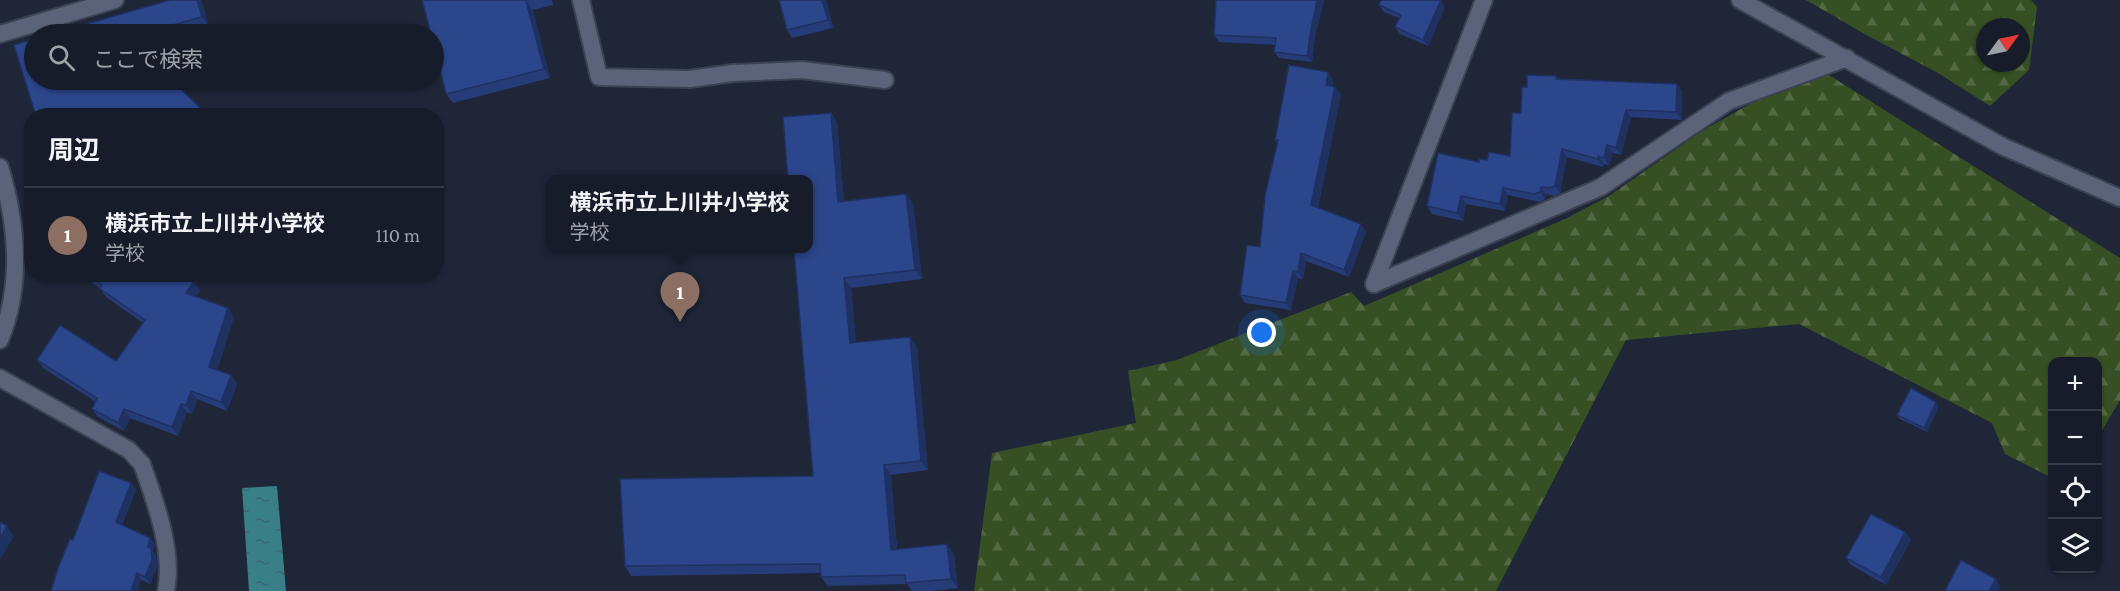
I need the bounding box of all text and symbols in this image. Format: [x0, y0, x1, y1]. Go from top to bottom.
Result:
north arrow [1976, 18, 2030, 72]
search box [24, 24, 444, 90]
icon: search [45, 41, 78, 74]
text: ここで検索 [93, 47, 203, 72]
text: 周辺 [48, 136, 100, 165]
popup [546, 175, 813, 253]
text: 横浜市立上川井小学校 [569, 190, 790, 215]
text: 横浜市立上川井小学校 [105, 211, 325, 236]
text: 学校 [569, 221, 609, 243]
text: 1 [64, 224, 71, 246]
text: 110 m [376, 224, 420, 246]
text: 学校 [105, 242, 145, 264]
pin: 1 [660, 272, 700, 322]
your location [1247, 318, 1276, 347]
map controls [2048, 357, 2102, 573]
button: + [2048, 357, 2102, 411]
button: − [2048, 411, 2102, 465]
button: locate [2048, 465, 2102, 519]
button: layers [2048, 519, 2102, 573]

